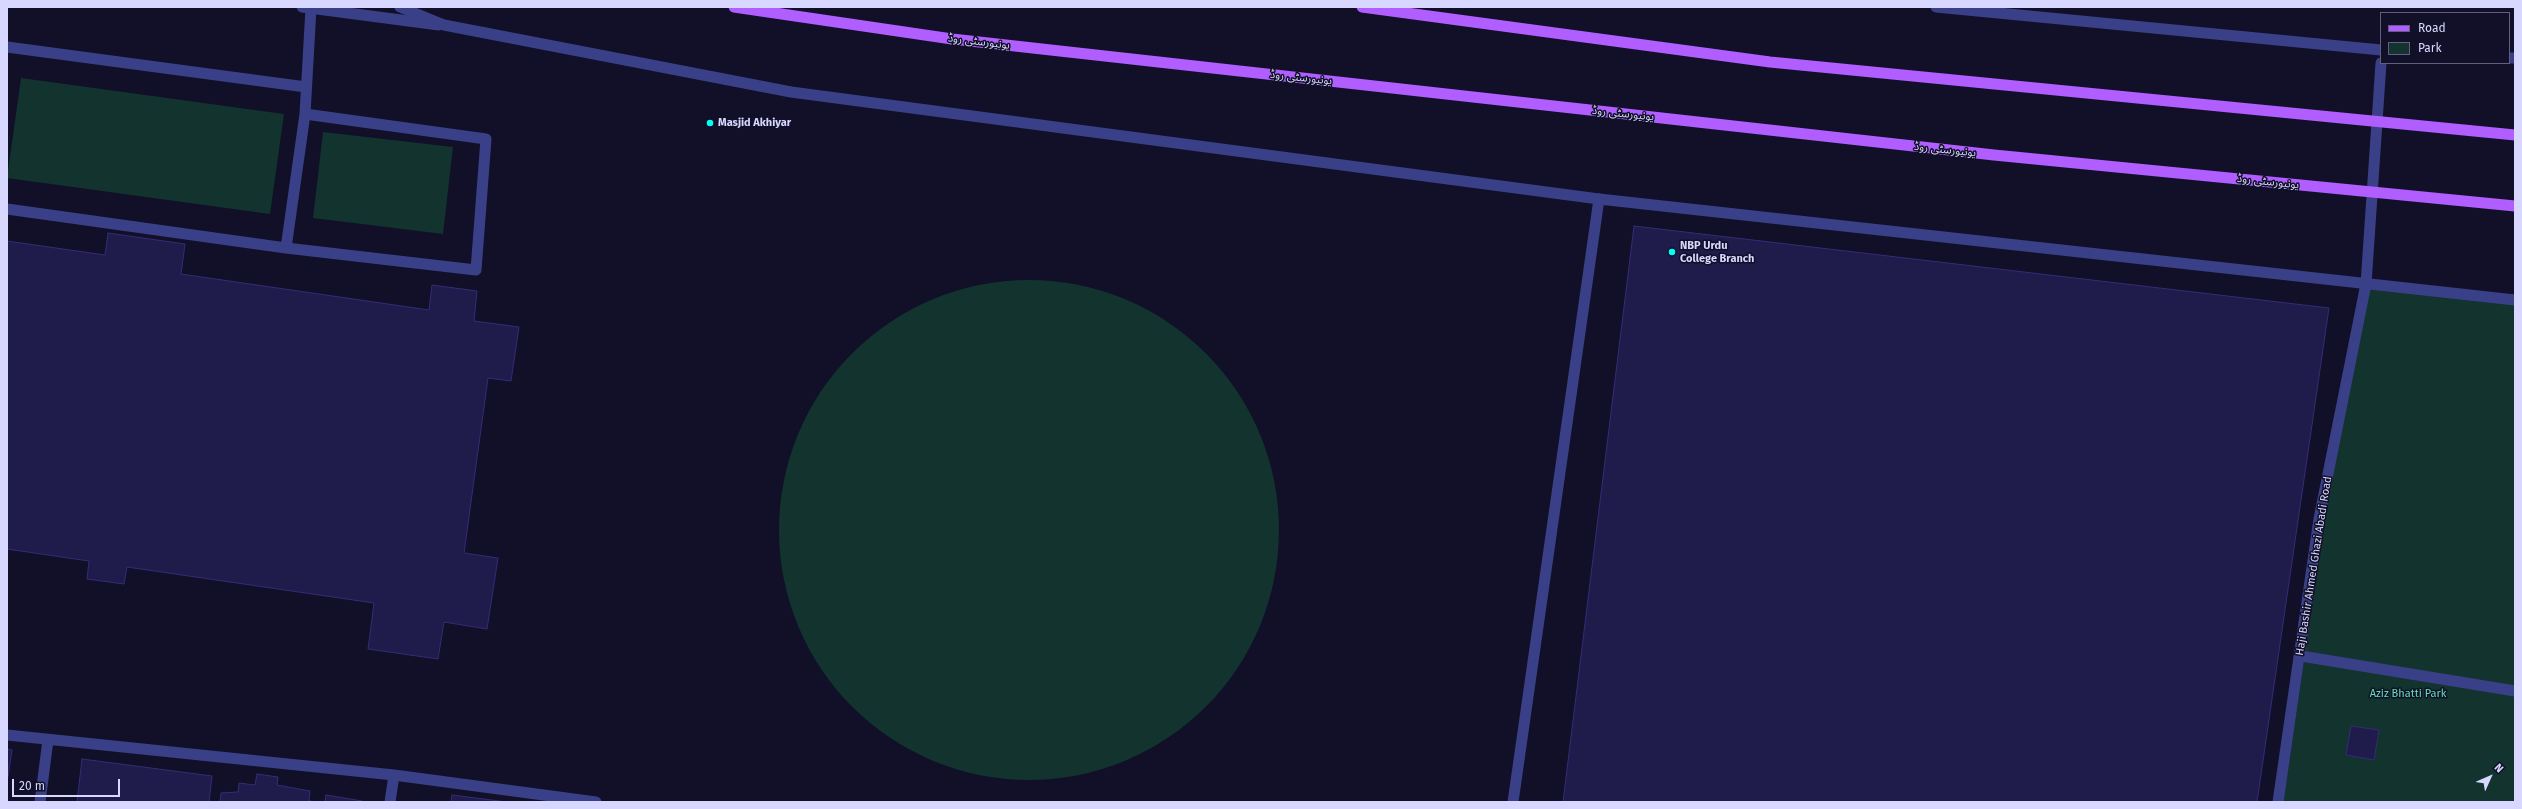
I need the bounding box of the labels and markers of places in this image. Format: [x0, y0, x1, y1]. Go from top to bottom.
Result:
place label: Masjid Akhiyar [718, 116, 791, 130]
marker: Masjid Akhiyar [705, 118, 715, 128]
place label: NBP Urdu College Branch [1680, 239, 1754, 265]
marker: NBP Urdu College Branch [1667, 247, 1677, 257]

